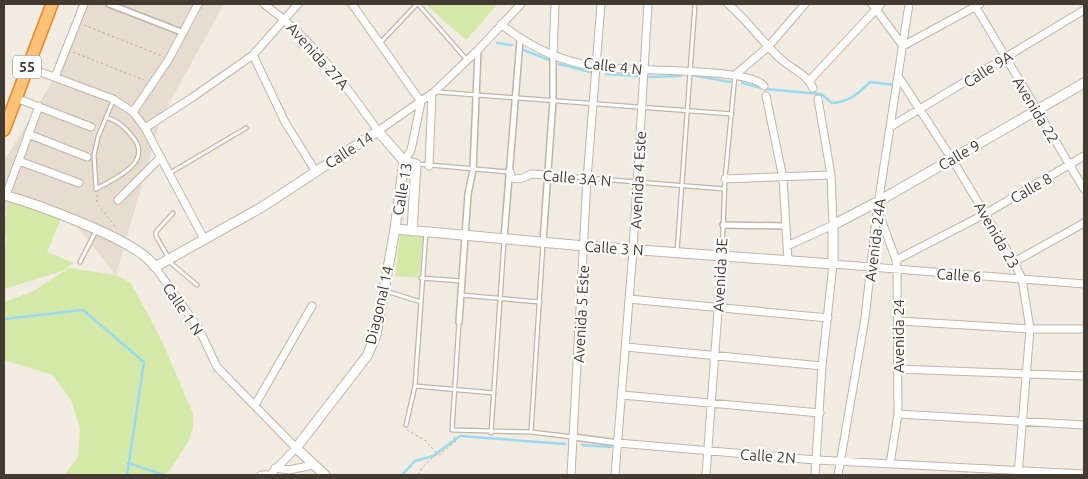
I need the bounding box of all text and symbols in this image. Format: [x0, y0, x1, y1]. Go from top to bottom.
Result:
street label: Avenida 27A [284, 19, 353, 93]
street label: Calle 9A [960, 47, 1016, 91]
street label: Calle 4 N [583, 54, 643, 78]
road number: 55 [13, 56, 41, 78]
street label: Avenida 22 [1010, 74, 1062, 146]
street label: Calle 14 [322, 128, 376, 172]
street label: Avenida 4 Este [627, 131, 649, 229]
street label: Calle 9 [935, 136, 983, 174]
street label: Calle 13 [389, 161, 415, 217]
street label: Calle 3A N [542, 167, 612, 189]
street label: Calle 8 [1007, 169, 1055, 207]
street label: Avenida 24A [861, 197, 889, 283]
street label: Avenida 23 [971, 199, 1023, 271]
street label: Calle 3 N [584, 237, 644, 259]
street label: Avenida 3E [710, 238, 730, 312]
street label: Diagonal 14 [362, 264, 396, 346]
street label: Avenida 5 Este [570, 265, 592, 363]
street label: Calle 6 [936, 265, 982, 285]
street label: Calle 1 N [159, 280, 207, 338]
street label: Avenida 24 [890, 299, 907, 373]
street label: Calle 2N [740, 446, 796, 466]

